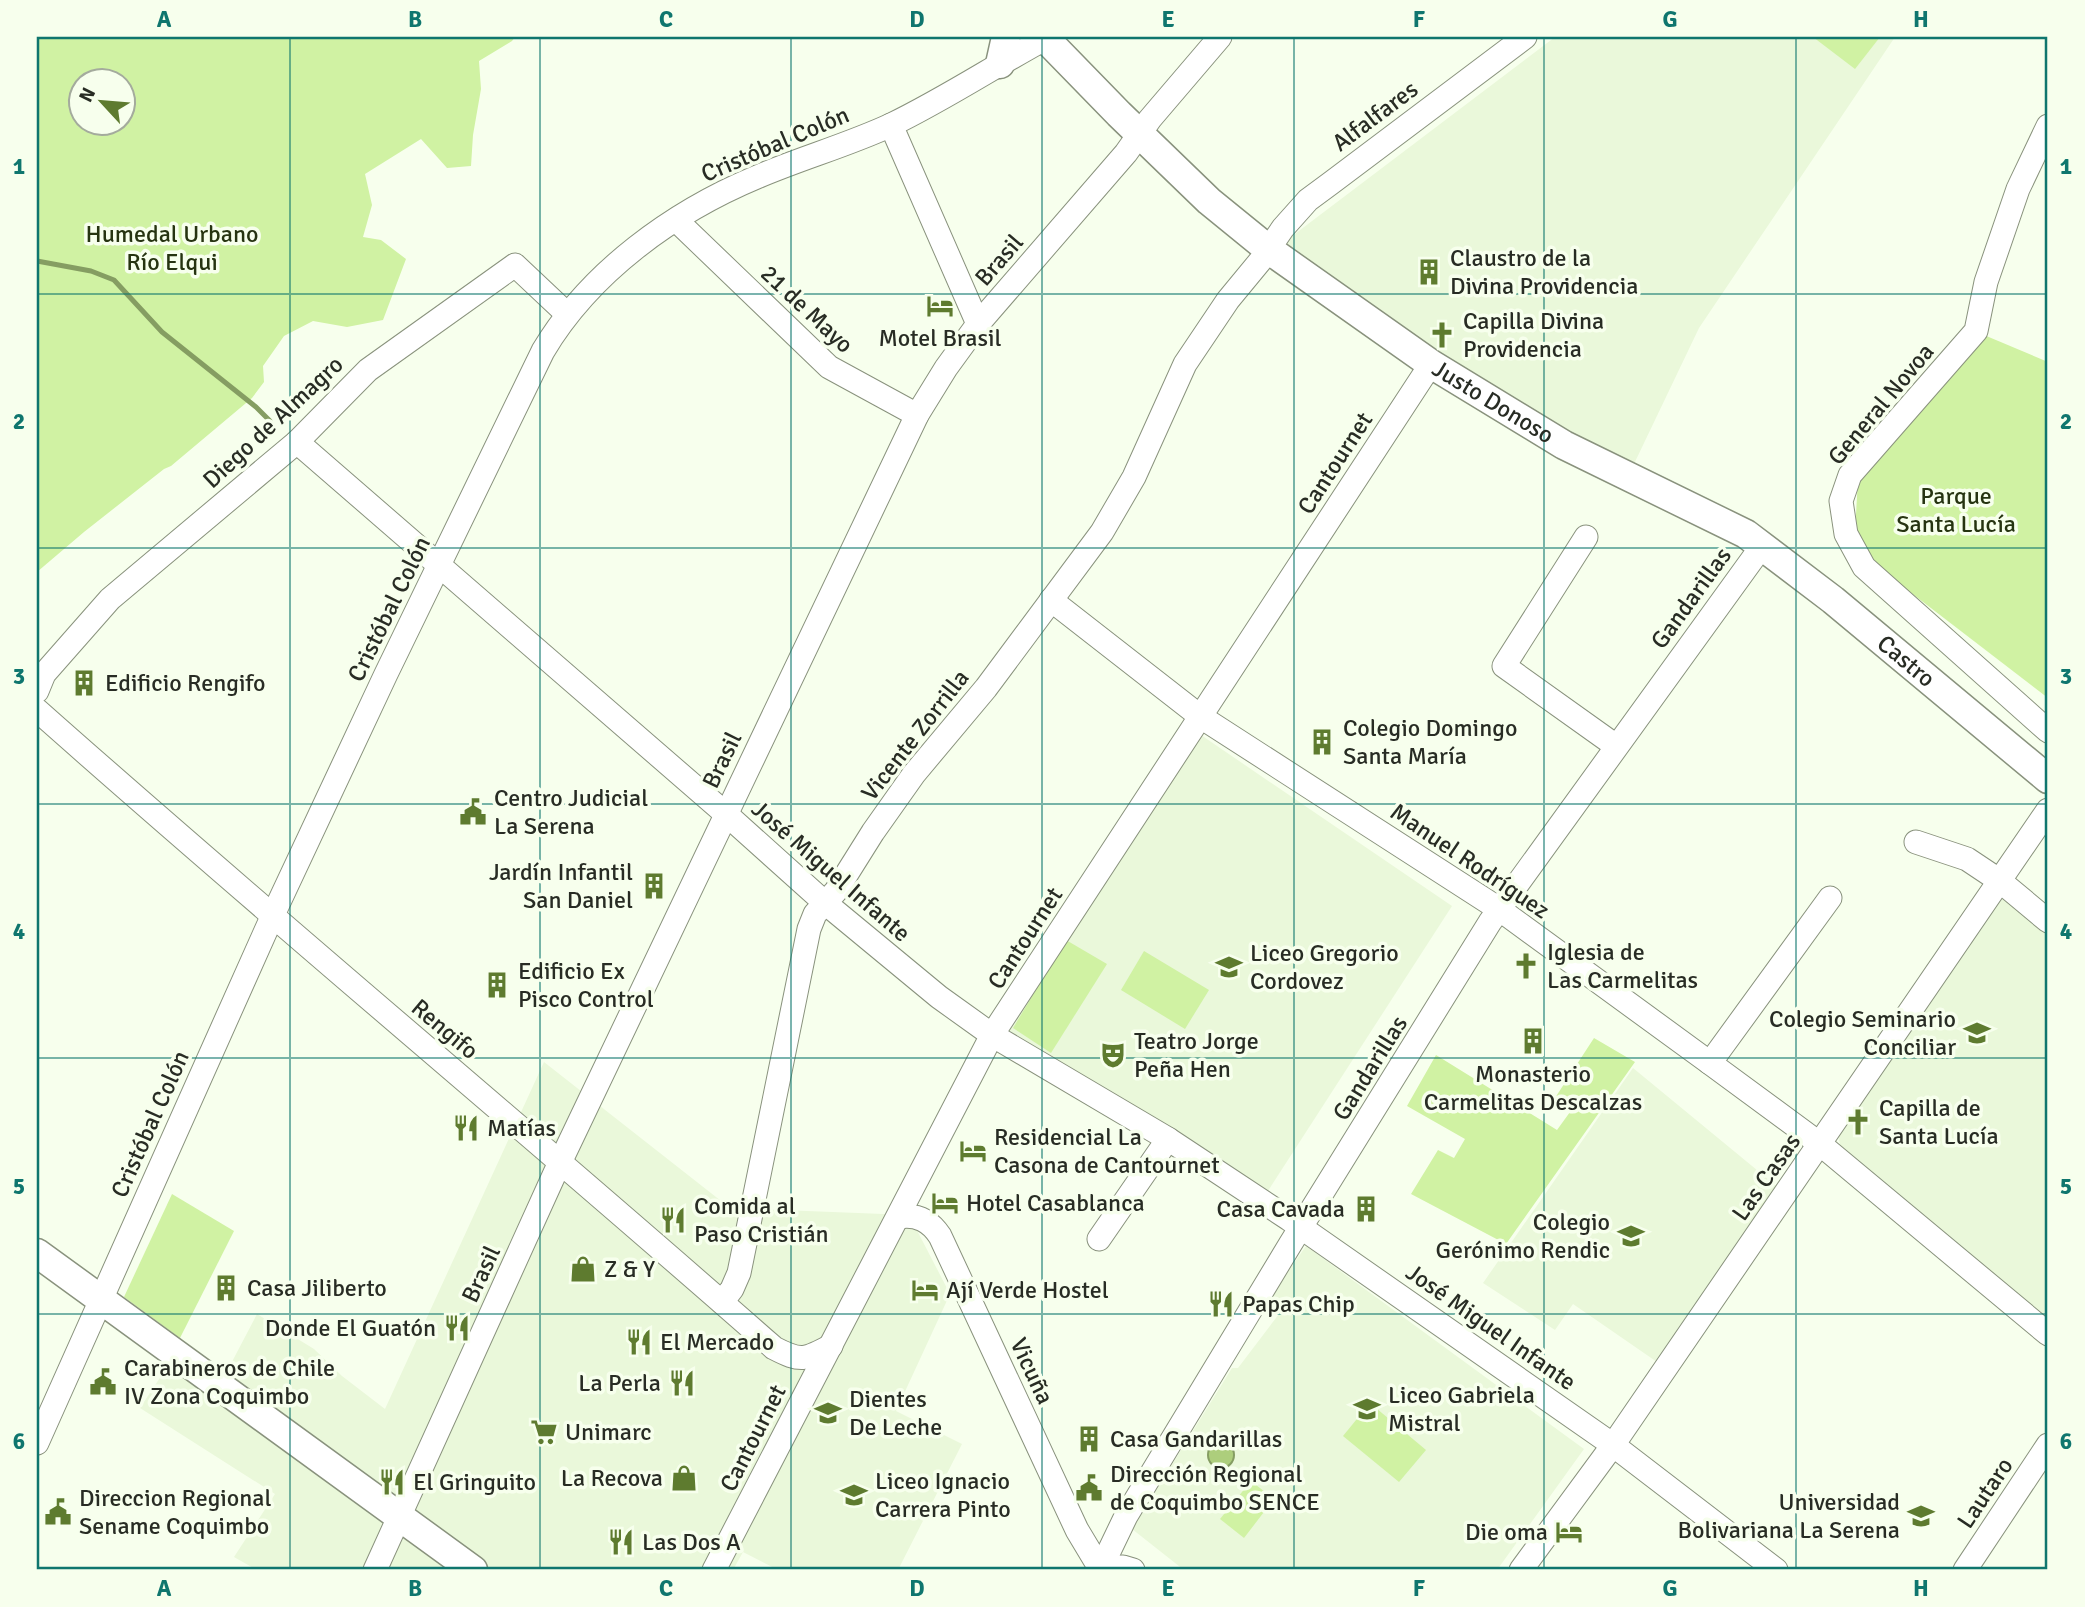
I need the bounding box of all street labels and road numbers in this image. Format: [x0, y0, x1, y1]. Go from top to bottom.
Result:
street label: Alfalfares [1326, 74, 1424, 158]
street label: Cristóbal Colón [697, 99, 853, 189]
street label: Brasil [968, 228, 1030, 292]
street label: 21 de Mayo [754, 259, 860, 359]
street label: General Novoa [1821, 337, 1941, 471]
street label: Diego de Almagro [197, 349, 349, 495]
street label: Justo Donoso [1427, 353, 1559, 450]
street label: Cantournet [1291, 406, 1379, 520]
street label: Cristóbal Colón [341, 532, 437, 686]
street label: Gandarillas [1644, 542, 1738, 654]
street label: Castro [1871, 628, 1941, 694]
street label: Vicente Zorrilla [855, 664, 975, 806]
street label: Brasil [696, 727, 748, 793]
street label: José Miguel Infante [745, 794, 917, 948]
street label: Manuel Rodríguez [1385, 797, 1555, 925]
street label: Cantournet [981, 881, 1069, 995]
street label: Rengifo [405, 992, 485, 1066]
street label: Gandarillas [1326, 1010, 1414, 1126]
street label: Cristóbal Colón [104, 1046, 196, 1202]
street label: Las Casas [1725, 1127, 1807, 1227]
street label: Brasil [455, 1241, 507, 1307]
street label: José Miguel Infante [1400, 1257, 1582, 1397]
street label: Vicuña [1004, 1333, 1060, 1409]
street label: Cantournet [713, 1380, 793, 1496]
street label: Lautaro [1950, 1452, 2020, 1534]

